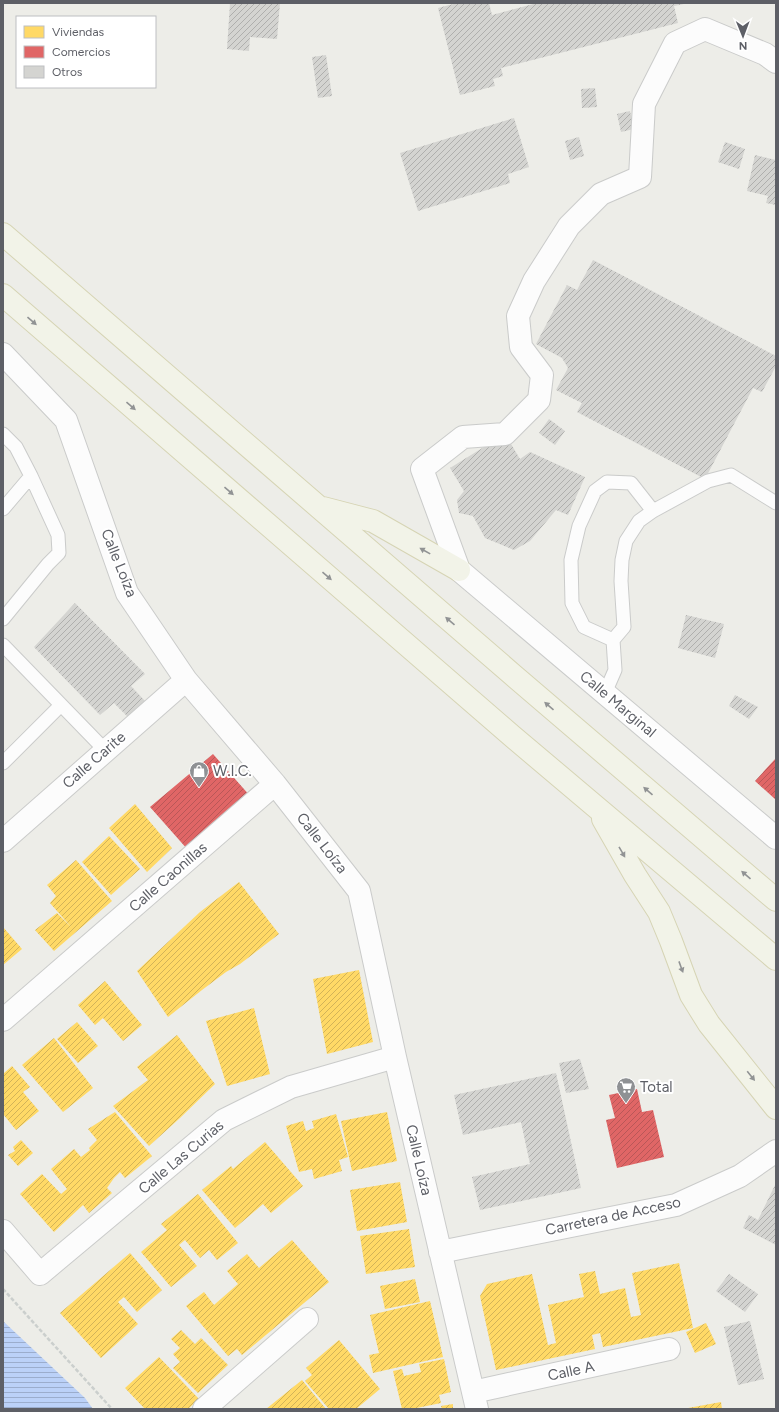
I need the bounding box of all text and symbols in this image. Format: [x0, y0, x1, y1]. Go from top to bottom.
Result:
legend [16, 16, 156, 88]
north arrow [723, 16, 763, 56]
text: Viviendas [52, 25, 105, 39]
text: N [739, 39, 748, 52]
text: Comercios [52, 45, 111, 59]
text: Otros [52, 65, 83, 79]
one-way arrow [27, 316, 38, 325]
one-way arrow [125, 401, 136, 410]
one-way arrow [224, 486, 234, 495]
street label: Calle Loíza [97, 526, 141, 600]
one-way arrow [419, 547, 431, 554]
one-way arrow [322, 571, 333, 580]
one-way arrow [445, 617, 455, 626]
street label: Calle Marginal [576, 667, 660, 741]
one-way arrow [543, 702, 554, 711]
street label: Calle Carite [59, 728, 129, 792]
shop icon: W.I.C. [188, 760, 210, 788]
place label: W.I.C. [213, 762, 252, 780]
one-way arrow [642, 786, 653, 795]
street label: Calle Loíza [293, 809, 351, 877]
street label: Calle Caonillas [125, 838, 211, 916]
one-way arrow [618, 846, 625, 858]
one-way arrow [742, 871, 751, 880]
one-way arrow [679, 962, 685, 974]
one-way arrow [746, 1070, 755, 1081]
supermarket icon: Total [615, 1076, 637, 1104]
place label: Total [640, 1078, 673, 1096]
street label: Calle Las Curias [135, 1116, 227, 1198]
street label: Calle Loíza [402, 1123, 436, 1197]
street label: Carretera de Acceso [544, 1193, 683, 1239]
street label: Calle A [546, 1357, 596, 1385]

